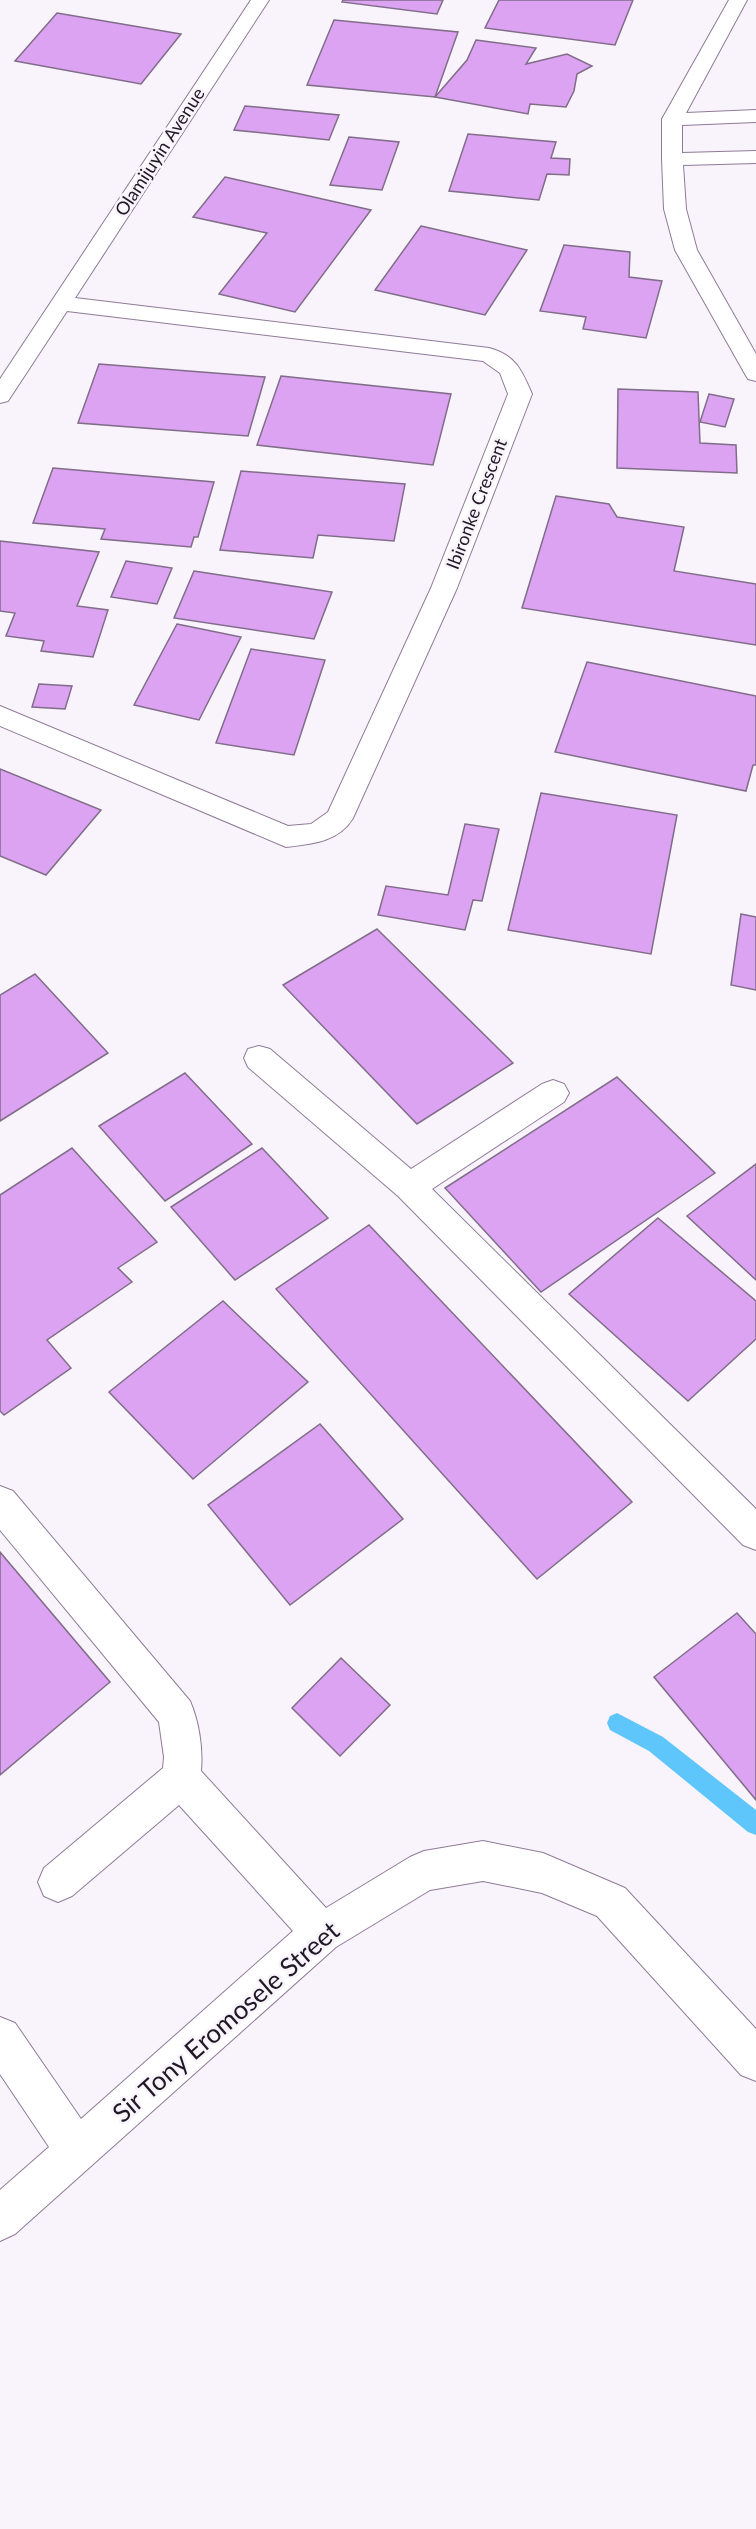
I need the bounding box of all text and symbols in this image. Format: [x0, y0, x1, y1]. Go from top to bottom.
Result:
street label: Olamijuyin Avenue [110, 83, 209, 220]
street label: Ibironke Crescent [441, 435, 511, 572]
street label: Sir Tony Eromosele Street [105, 1914, 346, 2128]

